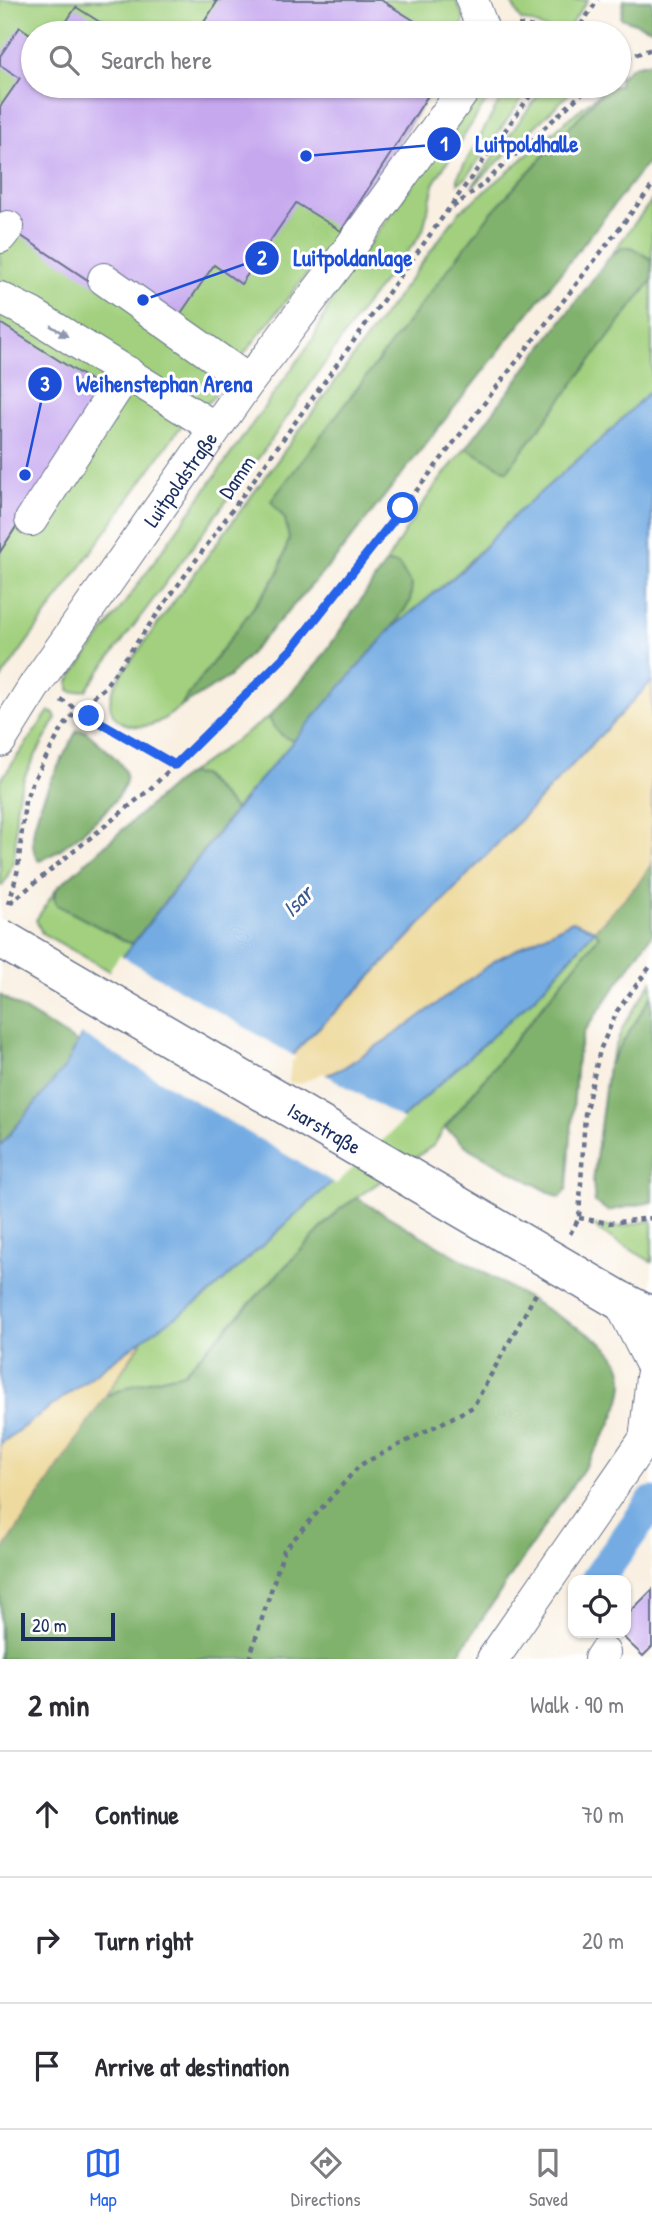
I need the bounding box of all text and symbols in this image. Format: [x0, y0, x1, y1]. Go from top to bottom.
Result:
search box [21, 21, 631, 98]
icon: search [45, 41, 83, 79]
text: Search here [101, 42, 212, 77]
callout: Luitpoldhalle [427, 122, 592, 166]
text: Luitpoldhalle [476, 128, 579, 160]
text: 1 [440, 129, 448, 158]
callout: Luitpoldanlage [245, 236, 427, 280]
text: Luitpoldanlage [294, 242, 413, 274]
text: 2 [257, 243, 267, 272]
one-way arrow [50, 324, 69, 337]
callout: Weihenstephan Arena [27, 362, 267, 406]
text: Weihenstephan Arena [76, 368, 252, 400]
text: 3 [40, 369, 50, 398]
street label: Luitpoldstraße [136, 425, 224, 533]
street label: Damm [212, 450, 262, 504]
route start [387, 492, 418, 523]
route end [73, 700, 104, 731]
water label: Isar [275, 876, 321, 923]
street label: Isarstraße [283, 1095, 367, 1161]
map controls [568, 1575, 631, 1638]
button: locate [568, 1575, 631, 1638]
scale bar [21, 1610, 116, 1642]
text: 20 m [32, 1612, 67, 1638]
text: 2 min [28, 1685, 90, 1725]
text: Walk · 90 m [530, 1689, 624, 1720]
icon: ahead [28, 1795, 66, 1833]
text: Continue [95, 1797, 179, 1832]
text: 70 m [581, 1799, 624, 1830]
icon: right [28, 1921, 66, 1959]
text: Turn right [95, 1923, 193, 1958]
text: 20 m [582, 1925, 624, 1956]
icon: arrive [28, 2047, 66, 2085]
text: Arrive at destination [95, 2049, 290, 2084]
tab: Map [84, 2144, 122, 2212]
tab: Directions [291, 2144, 361, 2212]
tab: Saved [529, 2144, 568, 2212]

